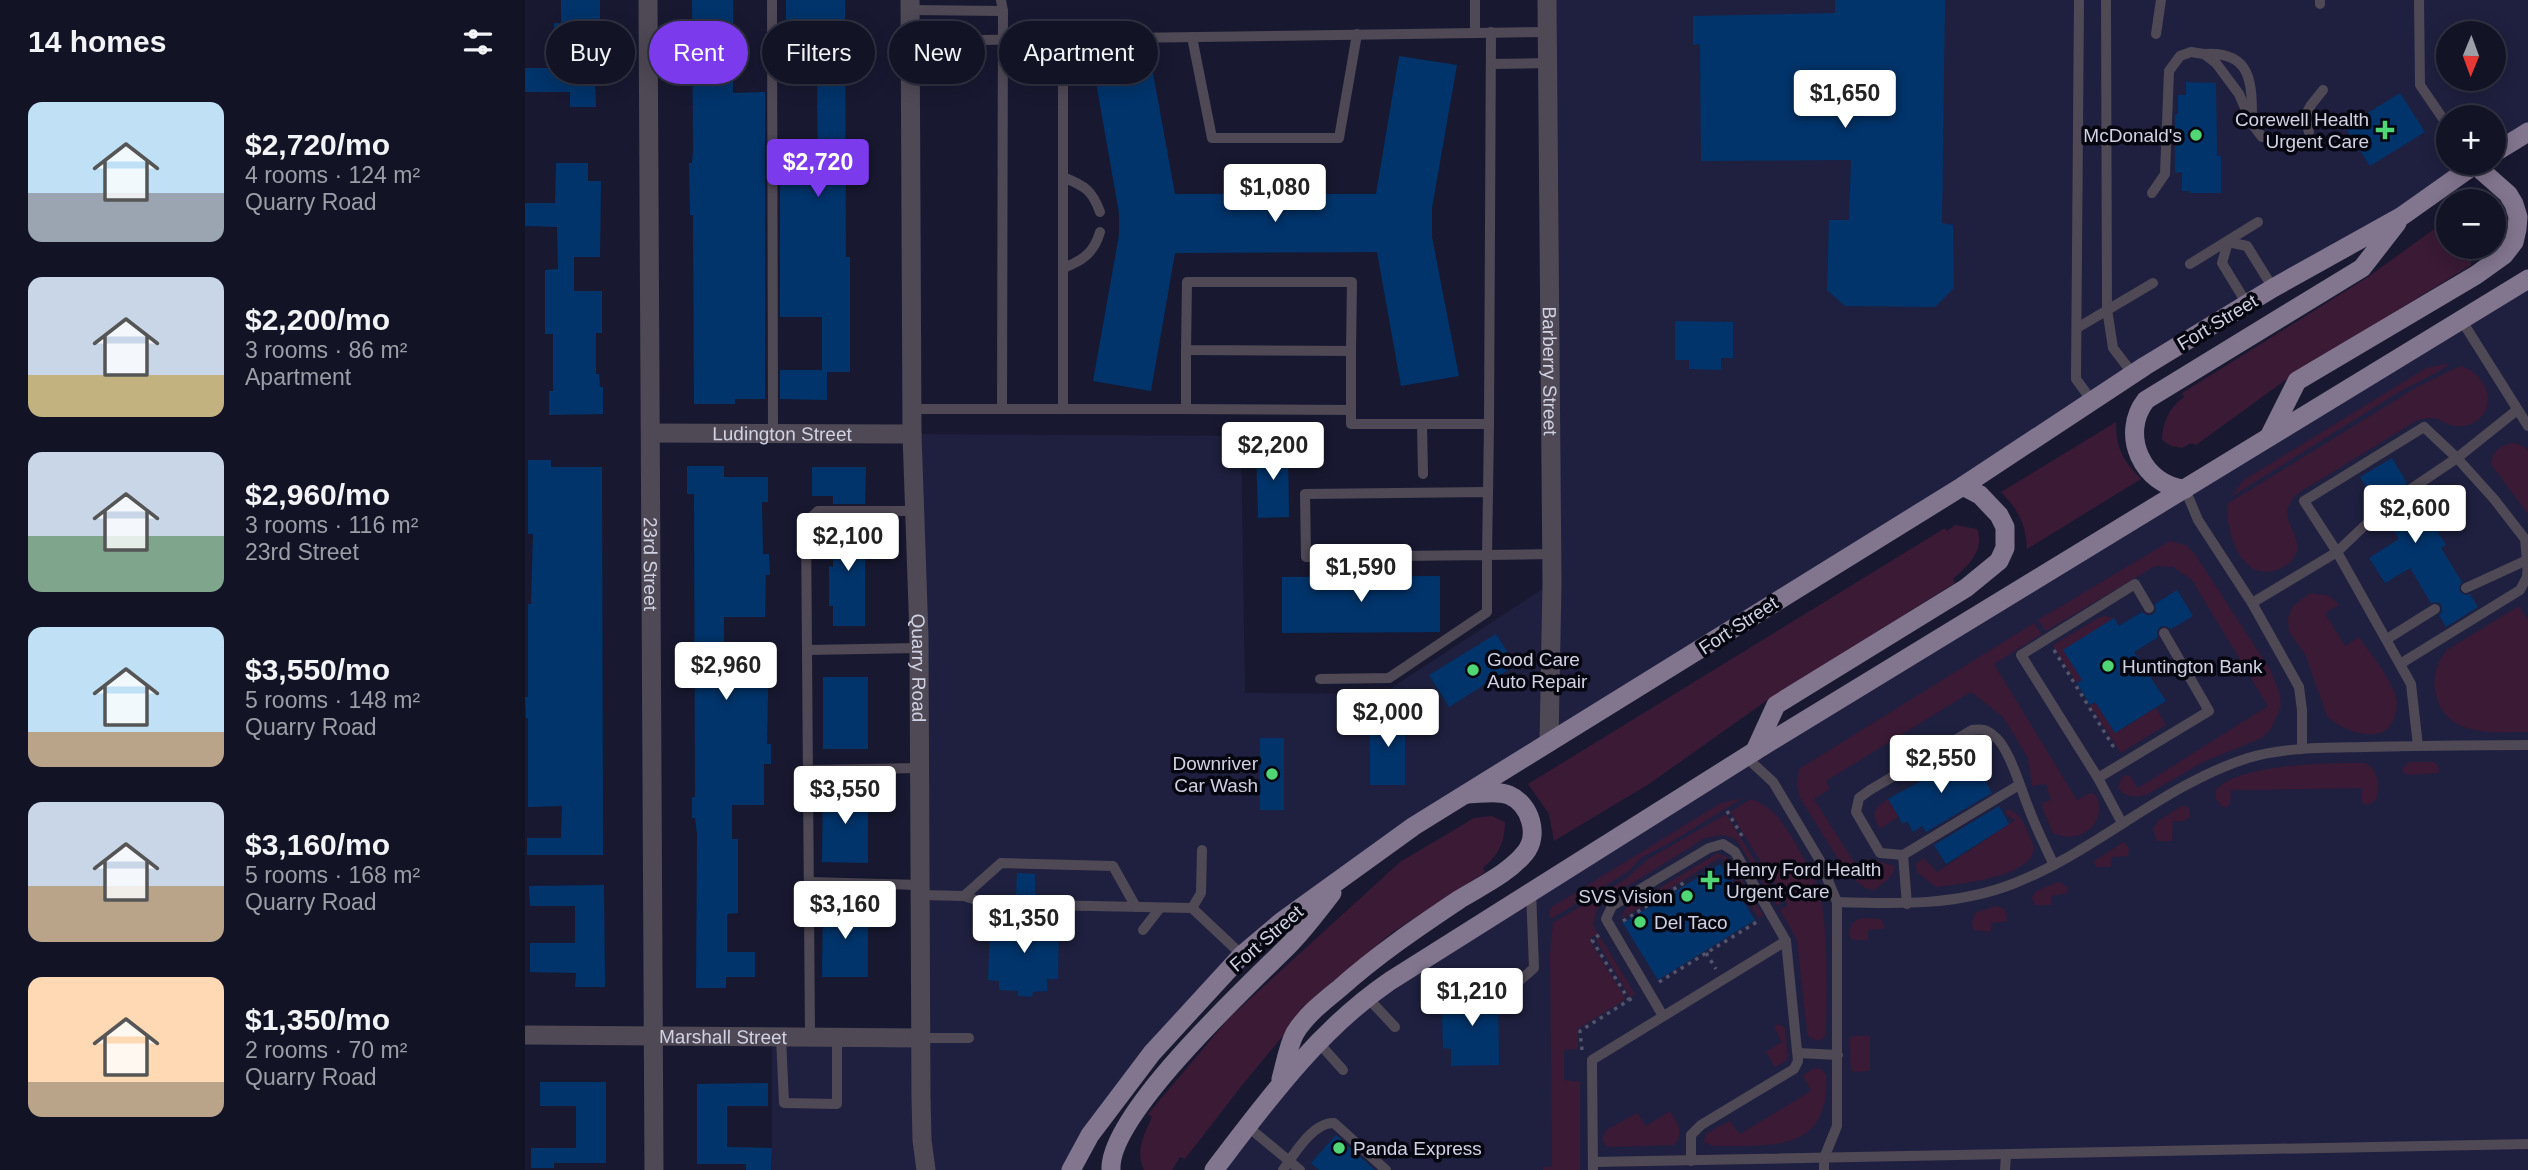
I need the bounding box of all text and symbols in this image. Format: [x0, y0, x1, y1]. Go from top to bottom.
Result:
chip: Buy [546, 21, 635, 84]
chip: Rent [649, 21, 748, 84]
chip: Filters [762, 21, 875, 84]
chip: New [889, 21, 985, 84]
chip: Apartment [999, 21, 1158, 84]
north arrow [2436, 21, 2506, 91]
map controls [2436, 21, 2506, 259]
icon: filters [459, 23, 497, 61]
text: 14 homes [28, 25, 166, 58]
pin: $1,650 [1788, 71, 1902, 130]
text: $1,650 [1810, 80, 1880, 106]
button: + [2436, 105, 2506, 175]
place label: Corewell Health Urgent Care [2235, 109, 2369, 152]
marker: Corewell Health Urgent Care [2375, 120, 2395, 140]
place label: McDonald's [2083, 125, 2182, 146]
marker: McDonald's [2188, 127, 2204, 143]
text: $2,720/mo [245, 128, 390, 161]
icon: home [84, 130, 168, 214]
pin: $2,720 [761, 140, 875, 199]
text: $2,720 [783, 149, 853, 175]
text: 4 rooms · 124 m² [245, 162, 420, 188]
pin: $1,080 [1218, 164, 1332, 224]
text: $1,080 [1240, 174, 1310, 200]
text: Quarry Road [245, 189, 377, 215]
button: − [2436, 189, 2506, 259]
street label: Fort Street [2173, 290, 2262, 355]
text: $2,200/mo [245, 303, 390, 336]
icon: home [84, 305, 168, 389]
street label: Barberry Street [1539, 306, 1561, 436]
text: 3 rooms · 86 m² [245, 337, 407, 363]
text: Apartment [245, 364, 351, 390]
pin: $2,200 [1216, 422, 1330, 482]
street label: Ludington Street [712, 423, 853, 445]
text: $2,200 [1238, 432, 1308, 458]
text: $2,960/mo [245, 478, 390, 511]
icon: home [84, 480, 168, 564]
pin: $2,600 [2358, 486, 2472, 545]
text: $2,600 [2380, 495, 2450, 521]
text: 3 rooms · 116 m² [245, 512, 418, 538]
pin: $2,100 [791, 514, 905, 573]
street label: 23rd Street [640, 517, 661, 612]
text: $2,100 [813, 523, 883, 549]
text: 23rd Street [245, 539, 359, 565]
pin: $1,590 [1304, 544, 1418, 604]
text: $1,590 [1326, 554, 1396, 580]
street label: Fort Street [1695, 592, 1782, 659]
street label: Quarry Road [907, 613, 929, 722]
pin: $2,960 [669, 642, 783, 702]
place label: Good Care Auto Repair [1487, 649, 1588, 692]
text: $2,960 [691, 652, 761, 678]
text: $3,550/mo [245, 653, 390, 686]
icon: home [84, 655, 168, 739]
place label: Huntington Bank [2122, 656, 2263, 677]
marker: Huntington Bank [2100, 658, 2116, 674]
marker: Good Care Auto Repair [1465, 662, 1481, 678]
text: 5 rooms · 148 m² [245, 687, 420, 713]
pin: $2,000 [1331, 690, 1445, 749]
text: $2,000 [1353, 699, 1423, 725]
text: Quarry Road [245, 714, 377, 740]
pin: $2,550 [1884, 736, 1998, 795]
text: $2,550 [1906, 745, 1976, 771]
place label: Downriver Car Wash [1172, 753, 1259, 796]
pin: $3,550 [788, 766, 902, 826]
marker: Downriver Car Wash [1264, 766, 1280, 782]
text: $3,550 [810, 776, 880, 802]
text: $3,160/mo [245, 828, 390, 861]
icon: home [84, 830, 168, 914]
place label: Henry Ford Health Urgent Care [1726, 859, 1881, 902]
text: 5 rooms · 168 m² [245, 862, 420, 888]
marker: Henry Ford Health Urgent Care [1700, 870, 1720, 890]
pin: $3,160 [788, 881, 902, 941]
place label: SVS Vision [1578, 886, 1673, 907]
marker: SVS Vision [1679, 888, 1695, 904]
text: Quarry Road [245, 889, 377, 915]
text: $3,160 [810, 891, 880, 917]
pin: $1,350 [967, 895, 1081, 955]
street label: Fort Street [1226, 901, 1308, 976]
text: $1,350 [989, 905, 1059, 931]
place label: Del Taco [1654, 912, 1728, 933]
marker: Del Taco [1632, 914, 1648, 930]
pin: $1,210 [1415, 968, 1529, 1028]
text: $1,210 [1437, 978, 1507, 1004]
text: $1,350/mo [245, 1003, 390, 1036]
icon: home [84, 1005, 168, 1089]
street label: Marshall Street [659, 1026, 788, 1048]
text: 2 rooms · 70 m² [245, 1037, 407, 1063]
text: Quarry Road [245, 1064, 377, 1090]
place label: Panda Express [1353, 1138, 1482, 1159]
marker: Panda Express [1331, 1140, 1347, 1156]

